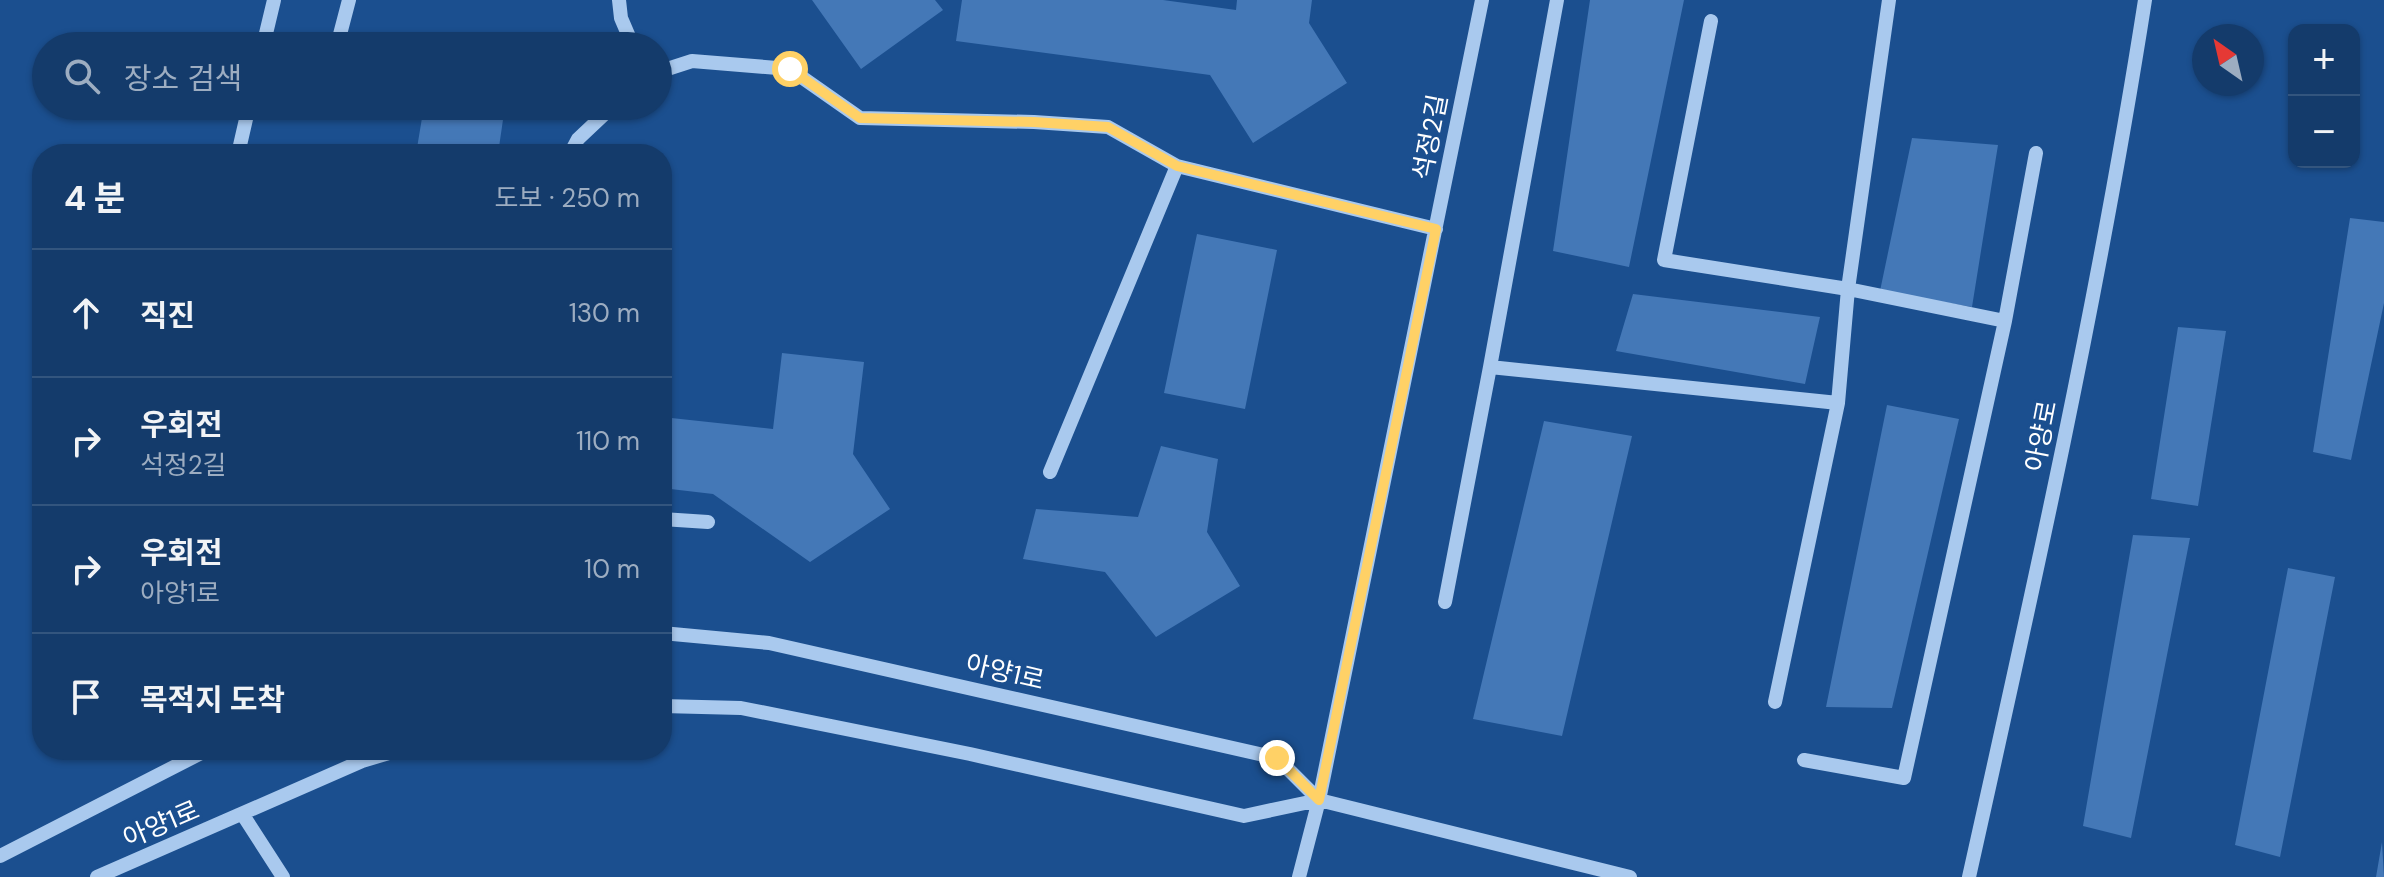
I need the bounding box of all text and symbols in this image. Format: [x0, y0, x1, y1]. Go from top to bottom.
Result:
north arrow [2192, 24, 2264, 96]
map controls [2288, 24, 2360, 168]
button: + [2288, 24, 2360, 96]
search box [32, 32, 672, 120]
route start [772, 51, 808, 87]
icon: search [60, 54, 104, 98]
text: 장소 검색 [124, 59, 242, 98]
street label: 석정2길 [1405, 91, 1455, 183]
button: − [2288, 96, 2360, 168]
text: 4 분 [64, 176, 125, 221]
text: 도보 · 250 m [494, 181, 640, 215]
icon: ahead [64, 291, 108, 335]
text: 직진 [140, 296, 195, 335]
text: 130 m [569, 296, 640, 330]
street label: 아양로 [2017, 398, 2065, 474]
text: 우회전 [140, 405, 223, 444]
icon: right [64, 419, 108, 463]
text: 110 m [576, 424, 640, 458]
text: 석정2길 [140, 448, 227, 482]
text: 우회전 [140, 533, 223, 572]
icon: right [64, 547, 108, 591]
text: 10 m [584, 552, 640, 586]
text: 아양1로 [140, 576, 220, 610]
street label: 아양1로 [962, 646, 1048, 698]
icon: arrive [64, 675, 108, 719]
text: 목적지 도착 [140, 680, 285, 719]
route end [1259, 740, 1295, 776]
street label: 아양1로 [118, 793, 204, 855]

